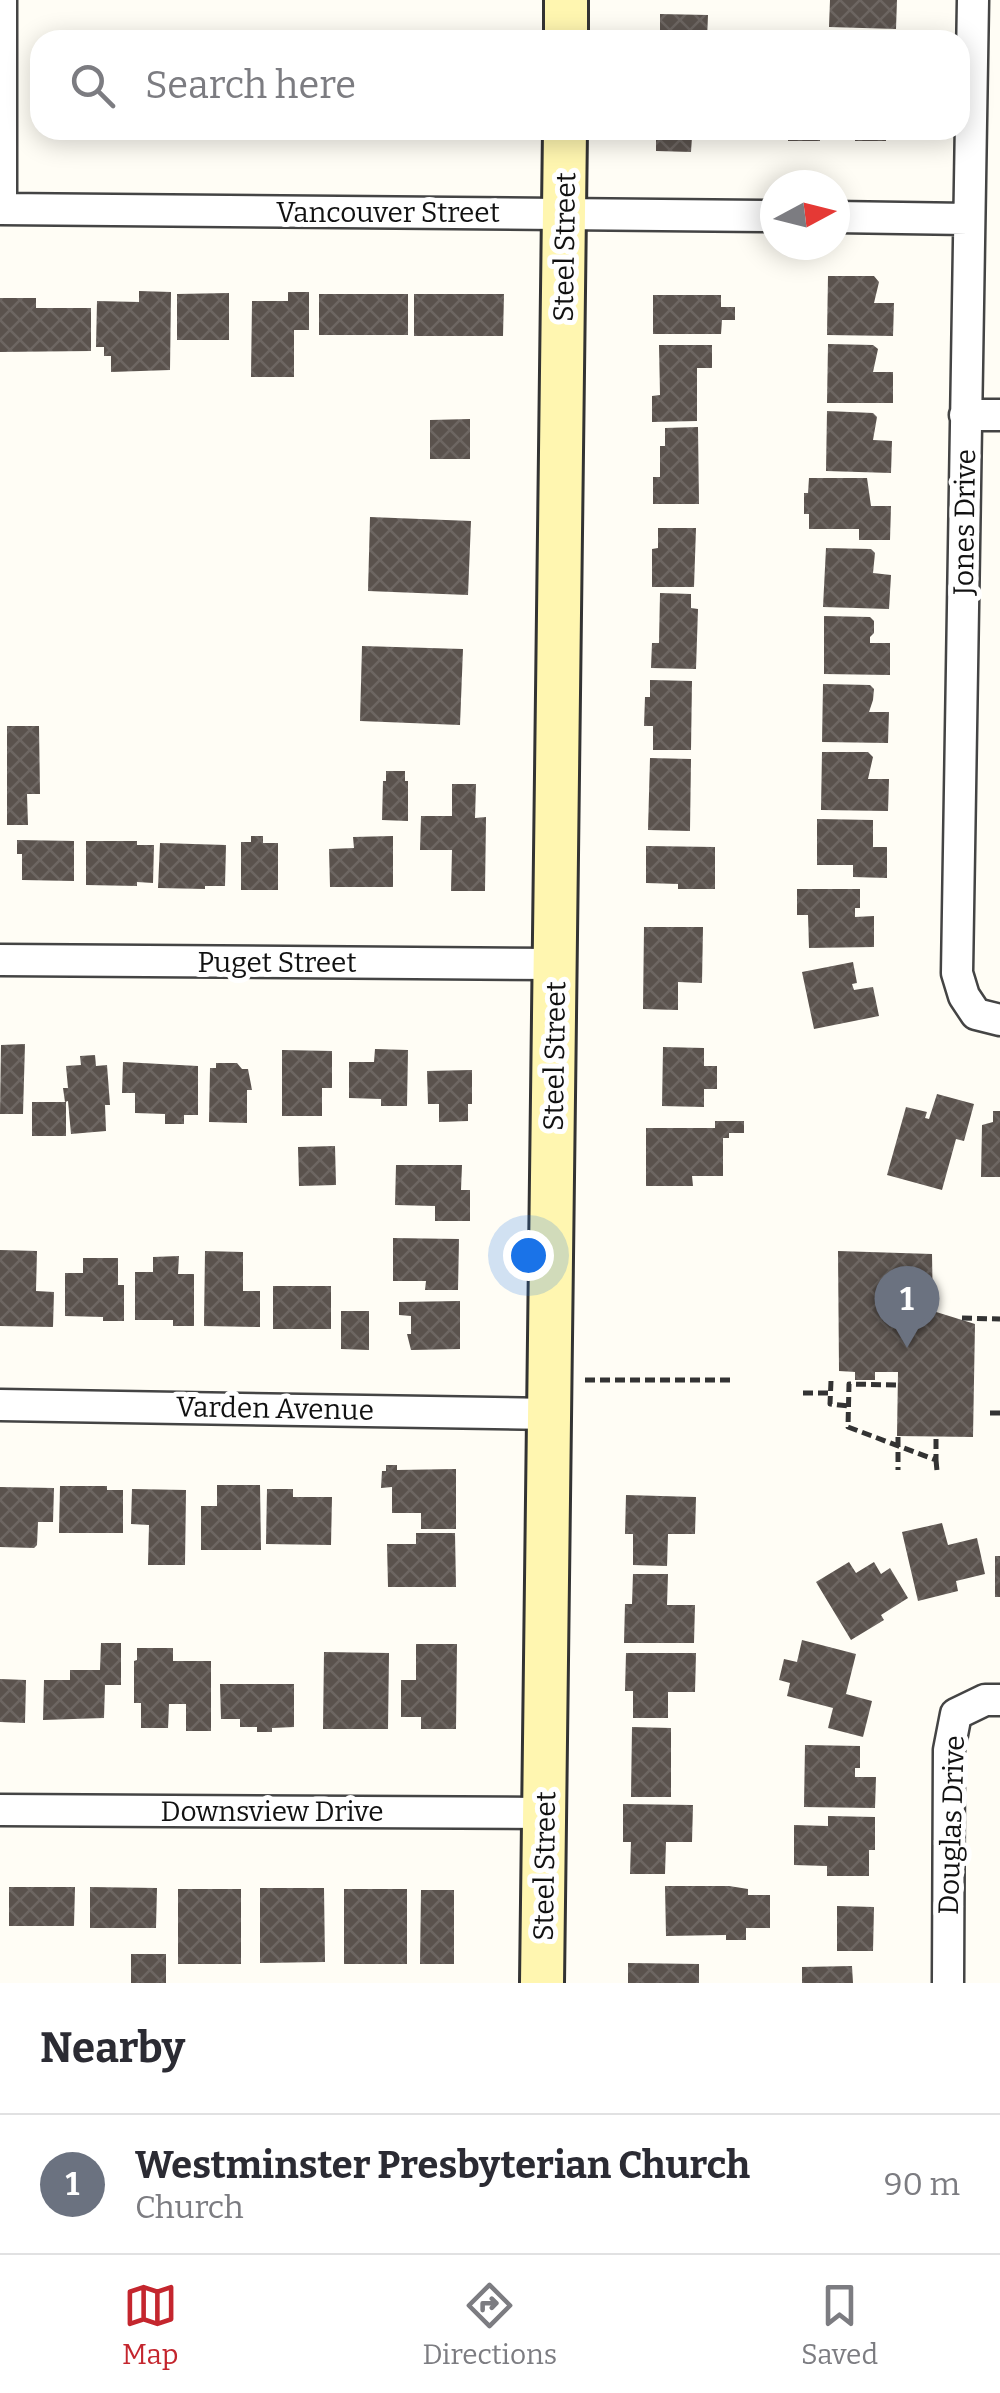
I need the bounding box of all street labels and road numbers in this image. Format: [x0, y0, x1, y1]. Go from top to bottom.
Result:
street label: Steel Street [547, 172, 582, 322]
street label: Vancouver Street [276, 196, 500, 229]
street label: Jones Drive [947, 449, 982, 596]
street label: Puget Street [197, 946, 357, 979]
street label: Steel Street [537, 981, 572, 1131]
street label: Varden Avenue [176, 1390, 374, 1427]
street label: Douglas Drive [932, 1735, 971, 1915]
street label: Steel Street [527, 1791, 562, 1941]
street label: Downsview Drive [160, 1795, 384, 1828]

